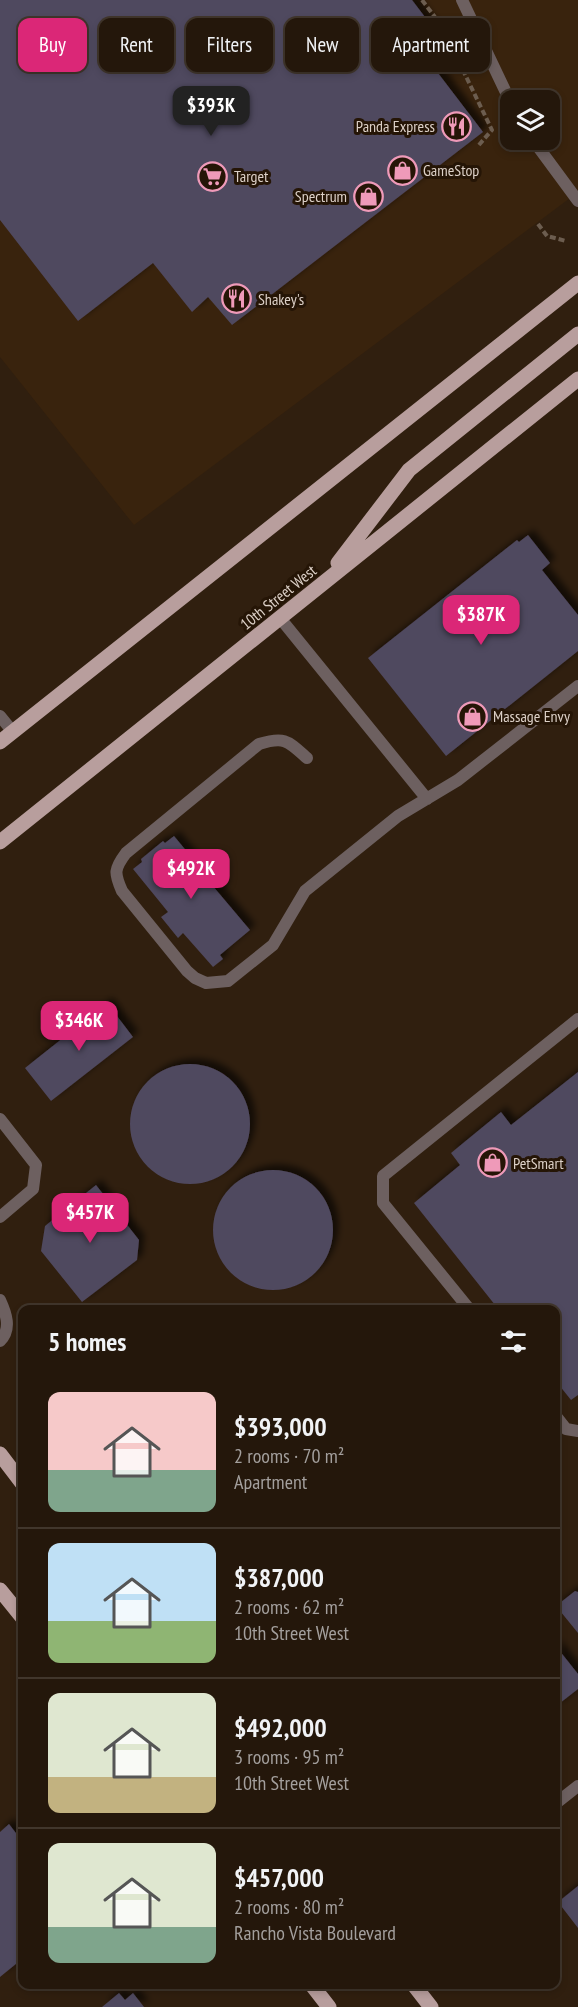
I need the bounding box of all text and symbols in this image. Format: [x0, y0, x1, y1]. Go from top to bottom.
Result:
chip: Buy [18, 18, 87, 72]
chip: Rent [99, 18, 174, 72]
chip: Filters [186, 18, 273, 72]
chip: New [285, 18, 359, 72]
chip: Apartment [371, 18, 490, 72]
pin: $393K [169, 86, 253, 137]
map controls [500, 90, 560, 150]
button: layers [500, 90, 560, 150]
text: $393K [187, 92, 235, 118]
restaurant icon: Panda Express [440, 110, 472, 142]
place label: Panda Express [356, 116, 435, 136]
shop icon: GameStop [386, 154, 418, 186]
supermarket icon: Target [197, 160, 229, 192]
place label: GameStop [423, 160, 479, 180]
place label: Target [234, 166, 269, 186]
shop icon: Spectrum [352, 180, 384, 212]
place label: Spectrum [295, 186, 347, 206]
restaurant icon: Shakey's [221, 283, 253, 315]
place label: Shakey's [258, 289, 304, 309]
street label: 10th Street West [236, 560, 321, 634]
pin: $387K [439, 595, 523, 646]
text: $387K [457, 601, 505, 627]
shop icon: Massage Envy [456, 700, 488, 732]
place label: Massage Envy [493, 706, 570, 726]
pin: $492K [149, 849, 233, 900]
text: $492K [167, 855, 215, 881]
pin: $346K [37, 1001, 121, 1052]
text: $346K [55, 1007, 103, 1033]
shop icon: PetSmart [476, 1147, 508, 1179]
place label: PetSmart [513, 1153, 564, 1173]
pin: $457K [48, 1193, 132, 1244]
text: $457K [66, 1199, 114, 1225]
text: 5 homes [48, 1325, 126, 1358]
icon: filters [497, 1325, 530, 1358]
text: $393,000 [234, 1410, 327, 1443]
icon: home [96, 1416, 168, 1488]
text: 2 rooms · 70 m² [234, 1443, 344, 1469]
text: Apartment [234, 1469, 307, 1495]
text: $387,000 [234, 1561, 324, 1594]
icon: home [96, 1567, 168, 1639]
text: 2 rooms · 62 m² [234, 1594, 344, 1620]
text: 10th Street West [234, 1620, 349, 1646]
text: $492,000 [234, 1711, 327, 1744]
icon: home [96, 1717, 168, 1789]
text: 3 rooms · 95 m² [234, 1744, 344, 1770]
text: 10th Street West [234, 1770, 349, 1796]
text: $457,000 [234, 1861, 324, 1894]
icon: home [96, 1867, 168, 1939]
text: 2 rooms · 80 m² [234, 1894, 344, 1920]
text: Rancho Vista Boulevard [234, 1920, 396, 1946]

